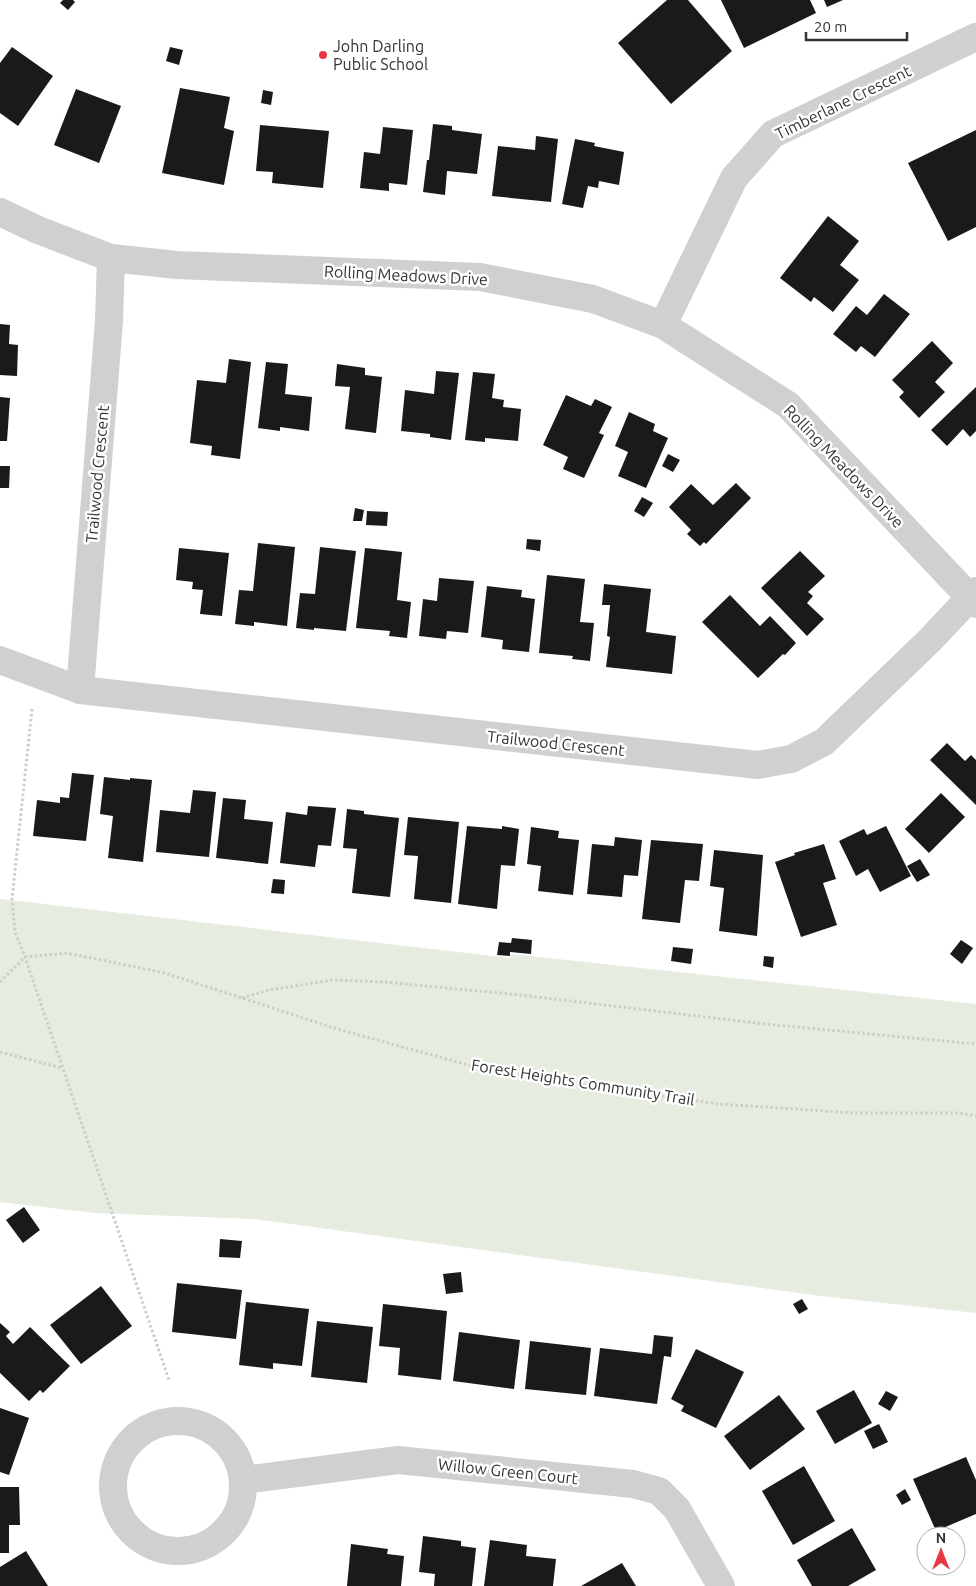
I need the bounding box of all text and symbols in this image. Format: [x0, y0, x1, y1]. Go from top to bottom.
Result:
scale bar [806, 10, 907, 42]
text: 20 m [814, 18, 847, 35]
place label: John Darling Public School [333, 37, 428, 73]
marker: John Darling Public School [317, 49, 329, 61]
street label: Timberlane Crescent [772, 61, 914, 143]
street label: Rolling Meadows Drive [324, 262, 488, 288]
street label: Rolling Meadows Drive [781, 401, 907, 531]
street label: Trailwood Crescent [82, 404, 112, 544]
street label: Trailwood Crescent [486, 727, 626, 759]
street label: Forest Heights Community Trail [470, 1055, 696, 1109]
street label: Willow Green Court [437, 1455, 580, 1487]
north arrow [916, 1526, 966, 1576]
text: N [936, 1530, 946, 1546]

